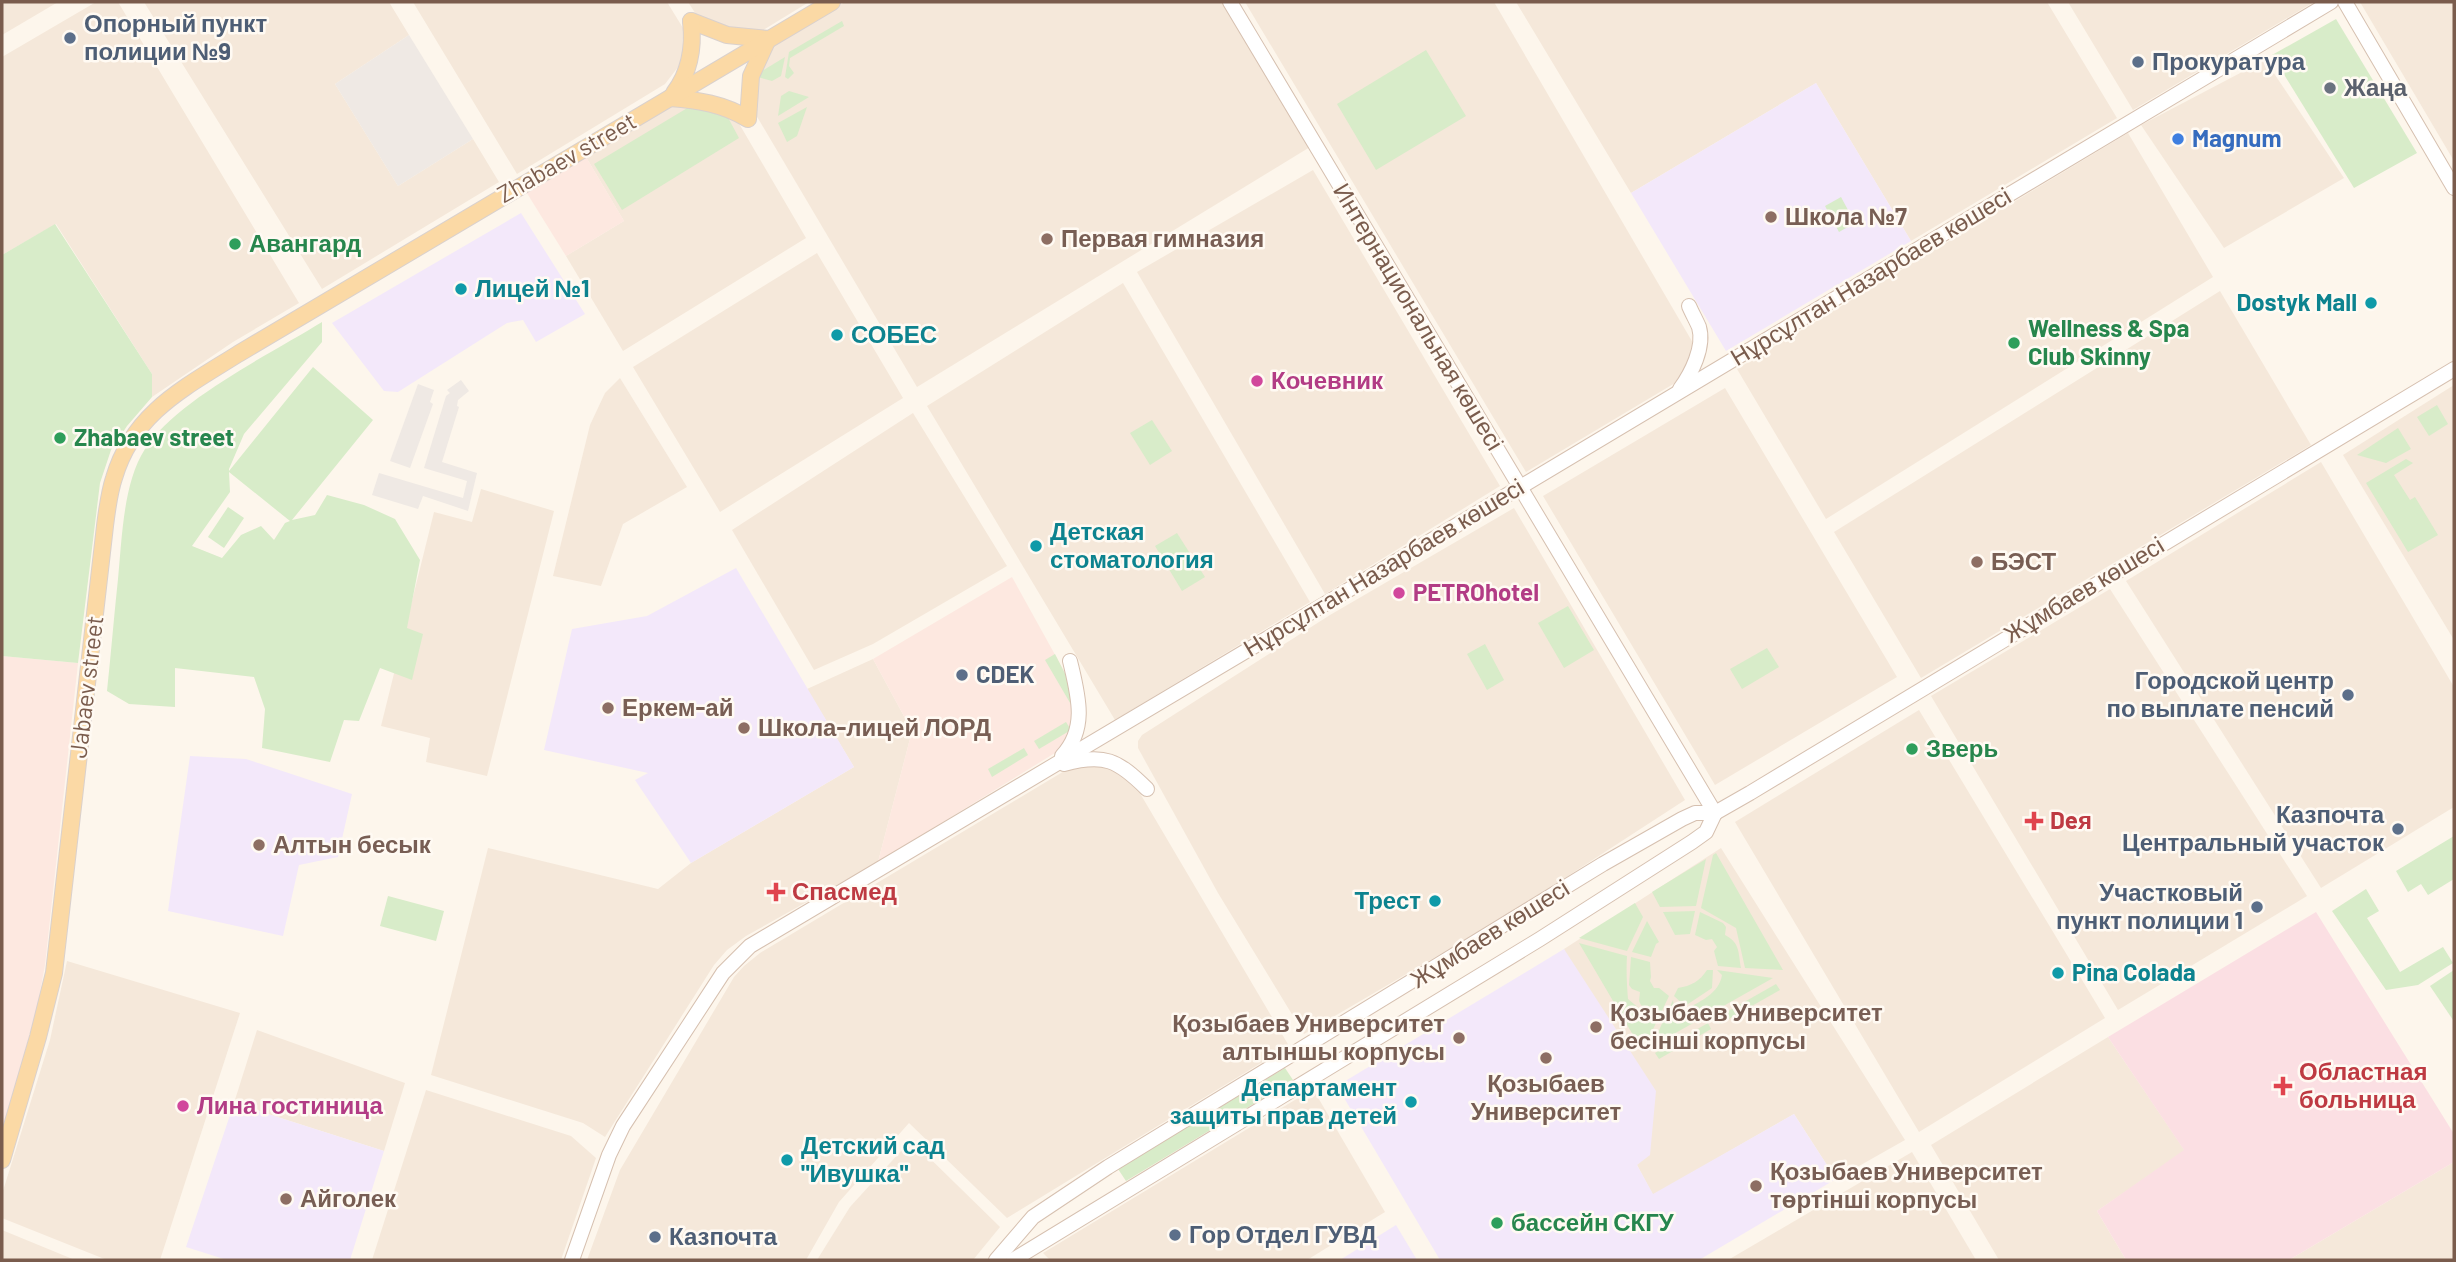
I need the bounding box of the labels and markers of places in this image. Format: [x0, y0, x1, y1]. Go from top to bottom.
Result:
place label: Опорный пункт полиции №9 [84, 8, 267, 65]
marker: Опорный пункт полиции №9 [62, 30, 78, 46]
place label: Прокуратура [2152, 46, 2306, 75]
marker: Прокуратура [2130, 54, 2146, 70]
place label: Жаңа [2343, 72, 2408, 101]
marker: Жаңа [2322, 80, 2338, 96]
place label: Magnum [2192, 123, 2281, 152]
marker: Magnum [2170, 131, 2186, 147]
place label: Школа №7 [1785, 201, 1907, 230]
marker: Школа №7 [1763, 209, 1779, 225]
place label: Первая гимназия [1061, 223, 1264, 252]
place label: Авангард [249, 228, 361, 257]
marker: Первая гимназия [1039, 231, 1055, 247]
marker: Авангард [227, 236, 243, 252]
place label: Лицей №1 [475, 273, 590, 302]
marker: Лицей №1 [453, 281, 469, 297]
place label: Dostyk Mall [2236, 287, 2357, 316]
marker: Dostyk Mall [2363, 295, 2379, 311]
place label: Wellness & Spa Club Skinny [2028, 313, 2189, 370]
place label: СОБЕС [851, 319, 937, 348]
marker: СОБЕС [829, 327, 845, 343]
marker: Wellness & Spa Club Skinny [2006, 335, 2022, 351]
place label: Кочевник [1271, 365, 1384, 394]
marker: Кочевник [1249, 373, 1265, 389]
place label: Zhabaev street [74, 422, 234, 451]
marker: Zhabaev street [52, 430, 68, 446]
place label: Детская стоматология [1050, 516, 1214, 573]
marker: Детская стоматология [1028, 538, 1044, 554]
place label: БЭСТ [1991, 546, 2056, 575]
marker: БЭСТ [1969, 554, 1985, 570]
place label: PETROhotel [1413, 577, 1539, 606]
marker: PETROhotel [1391, 585, 1407, 601]
place label: CDEK [976, 659, 1034, 688]
place label: Городской центр по выплате пенсий [2107, 665, 2334, 722]
marker: CDEK [954, 667, 970, 683]
marker: Городской центр по выплате пенсий [2340, 687, 2356, 703]
place label: Еркем-ай [622, 692, 733, 721]
marker: Еркем-ай [600, 700, 616, 716]
place label: Школа-лицей ЛОРД [758, 712, 991, 741]
marker: Школа-лицей ЛОРД [736, 720, 752, 736]
place label: Зверь [1926, 733, 1998, 762]
marker: Зверь [1904, 741, 1920, 757]
place label: Казпочта Центральный участок [2122, 799, 2385, 856]
place label: Deя [2050, 805, 2092, 834]
marker: Deя [2024, 811, 2044, 831]
marker: Казпочта Центральный участок [2390, 821, 2406, 837]
place label: Алтын бесык [273, 829, 432, 858]
marker: Алтын бесык [251, 837, 267, 853]
place label: Спасмед [792, 876, 897, 905]
place label: Участковый пункт полиции 1 [2056, 877, 2243, 934]
marker: Спасмед [766, 882, 786, 902]
place label: Трест [1354, 885, 1421, 914]
marker: Трест [1427, 893, 1443, 909]
marker: Участковый пункт полиции 1 [2249, 899, 2265, 915]
place label: Pina Colada [2072, 957, 2196, 986]
marker: Pina Colada [2050, 965, 2066, 981]
place label: Қозыбаев Университет бесінші корпусы [1610, 997, 1883, 1054]
place label: Қозыбаев Университет алтыншы корпусы [1172, 1008, 1445, 1065]
marker: Қозыбаев Университет бесінші корпусы [1588, 1019, 1604, 1035]
marker: Қозыбаев Университет алтыншы корпусы [1451, 1030, 1467, 1046]
marker: Қозыбаев Университет [1538, 1050, 1554, 1066]
place label: Областная больница [2299, 1056, 2427, 1113]
place label: Қозыбаев Университет [1471, 1068, 1621, 1125]
place label: Департамент защиты прав детей [1170, 1072, 1397, 1129]
marker: Областная больница [2273, 1076, 2293, 1096]
place label: Лина гостиница [197, 1090, 383, 1119]
marker: Департамент защиты прав детей [1403, 1094, 1419, 1110]
marker: Лина гостиница [175, 1098, 191, 1114]
place label: Детский сад "Ивушка" [801, 1130, 945, 1187]
marker: Детский сад "Ивушка" [779, 1152, 795, 1168]
place label: Қозыбаев Университет төртінші корпусы [1770, 1156, 2043, 1213]
marker: Қозыбаев Университет төртінші корпусы [1748, 1178, 1764, 1194]
place label: Айголек [300, 1183, 397, 1212]
marker: Айголек [278, 1191, 294, 1207]
place label: бассейн СКГУ [1511, 1207, 1675, 1236]
marker: бассейн СКГУ [1489, 1215, 1505, 1231]
place label: Гор Отдел ГУВД [1189, 1219, 1377, 1248]
place label: Казпочта [669, 1221, 778, 1250]
marker: Гор Отдел ГУВД [1167, 1227, 1183, 1243]
marker: Казпочта [647, 1229, 663, 1245]

